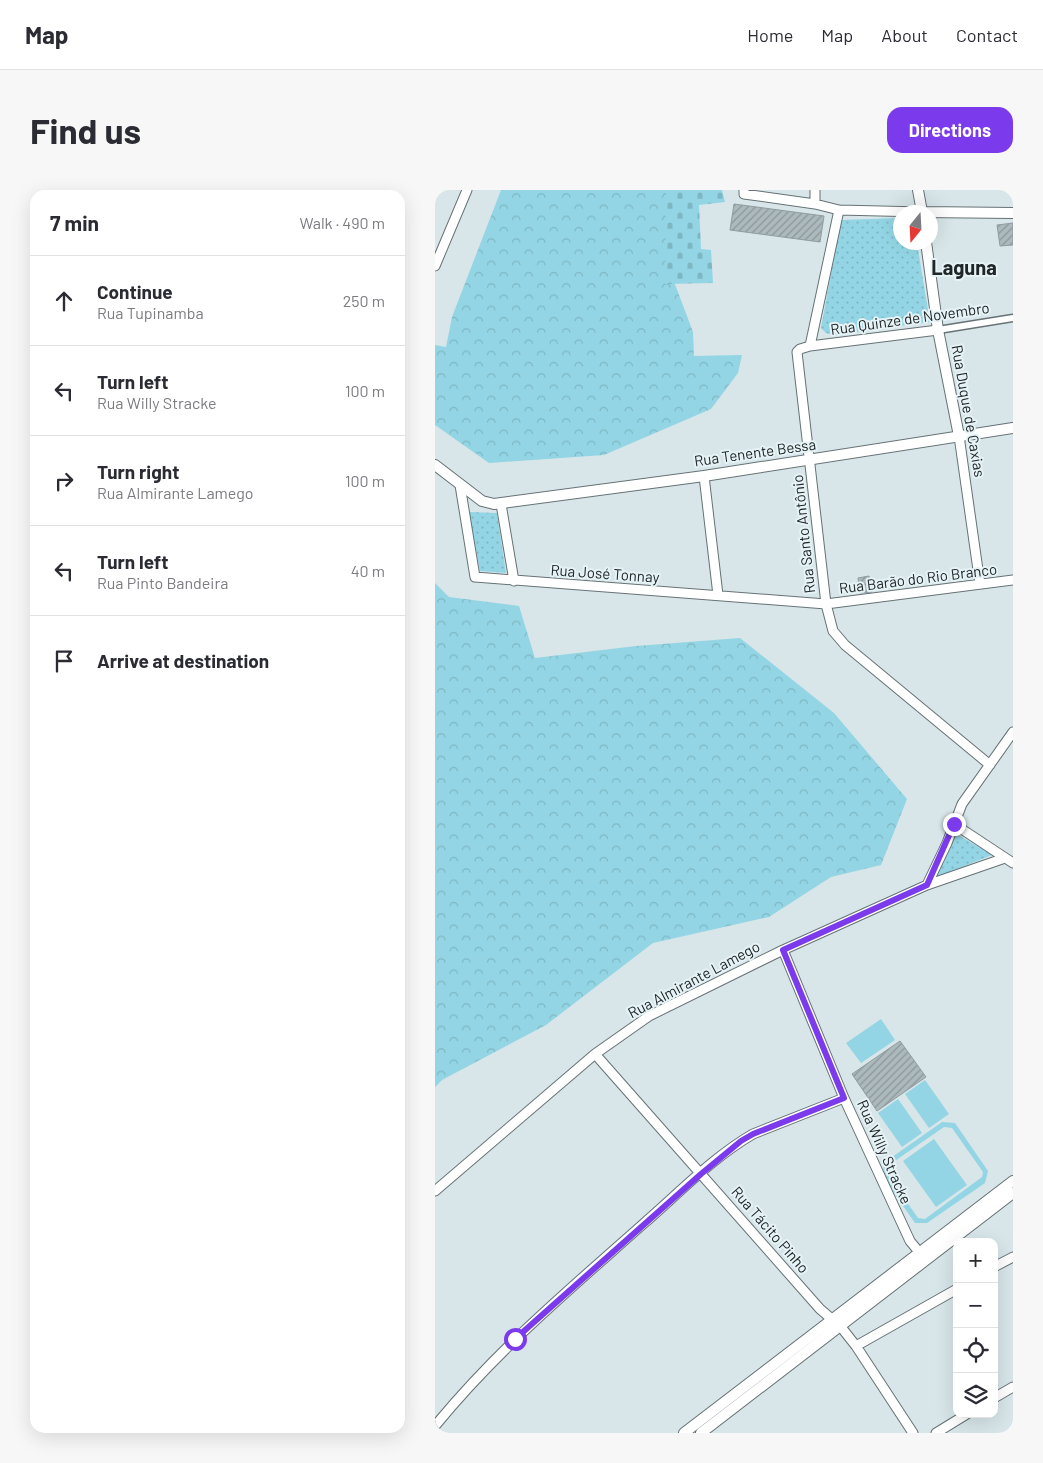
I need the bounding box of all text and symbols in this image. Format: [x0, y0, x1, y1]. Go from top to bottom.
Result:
text: Map [25, 20, 68, 49]
text: Home [747, 24, 793, 46]
text: Map [821, 24, 853, 46]
text: About [881, 24, 928, 46]
text: Contact [956, 24, 1018, 46]
button: Directions [887, 107, 1013, 153]
text: Find us [30, 109, 141, 151]
north arrow [893, 205, 938, 250]
text: 7 min [50, 210, 99, 235]
text: Walk · 490 m [299, 213, 385, 232]
district label: Laguna [931, 255, 997, 279]
text: Continue [97, 280, 173, 303]
icon: ahead [50, 287, 78, 315]
text: 250 m [343, 291, 385, 310]
street label: Rua Quinze de Novembro [829, 298, 991, 338]
text: Rua Tupinamba [97, 303, 204, 322]
street label: Rua Duque de Caxias [948, 343, 989, 478]
text: Turn left [97, 370, 168, 393]
icon: left [50, 377, 78, 405]
text: 100 m [345, 381, 385, 400]
text: Rua Willy Stracke [97, 393, 217, 412]
street label: Rua Tenente Bessa [693, 435, 817, 469]
text: Turn right [97, 460, 179, 483]
icon: right [50, 467, 78, 495]
text: 100 m [345, 471, 385, 490]
street label: Rua Santo Antônio [788, 474, 818, 594]
text: Rua Almirante Lamego [97, 483, 254, 502]
text: Turn left [97, 550, 168, 573]
icon: left [50, 557, 78, 585]
street label: Rua Barão do Rio Branco [838, 559, 998, 597]
street label: Rua José Tonnay [550, 560, 660, 586]
text: 40 m [351, 561, 385, 580]
text: Rua Pinto Bandeira [97, 573, 228, 592]
icon: arrive [50, 647, 78, 675]
text: Arrive at destination [97, 649, 269, 672]
route end [943, 813, 966, 836]
street label: Rua Almirante Lamego [625, 937, 763, 1022]
street label: Rua Willy Stracke [854, 1097, 916, 1206]
street label: Rua Tácito Pinho [728, 1182, 813, 1276]
map controls [953, 1238, 998, 1418]
button: + [953, 1238, 998, 1283]
button: − [953, 1283, 998, 1328]
route start [504, 1328, 527, 1351]
button: locate [953, 1328, 998, 1373]
button: layers [953, 1373, 998, 1418]

